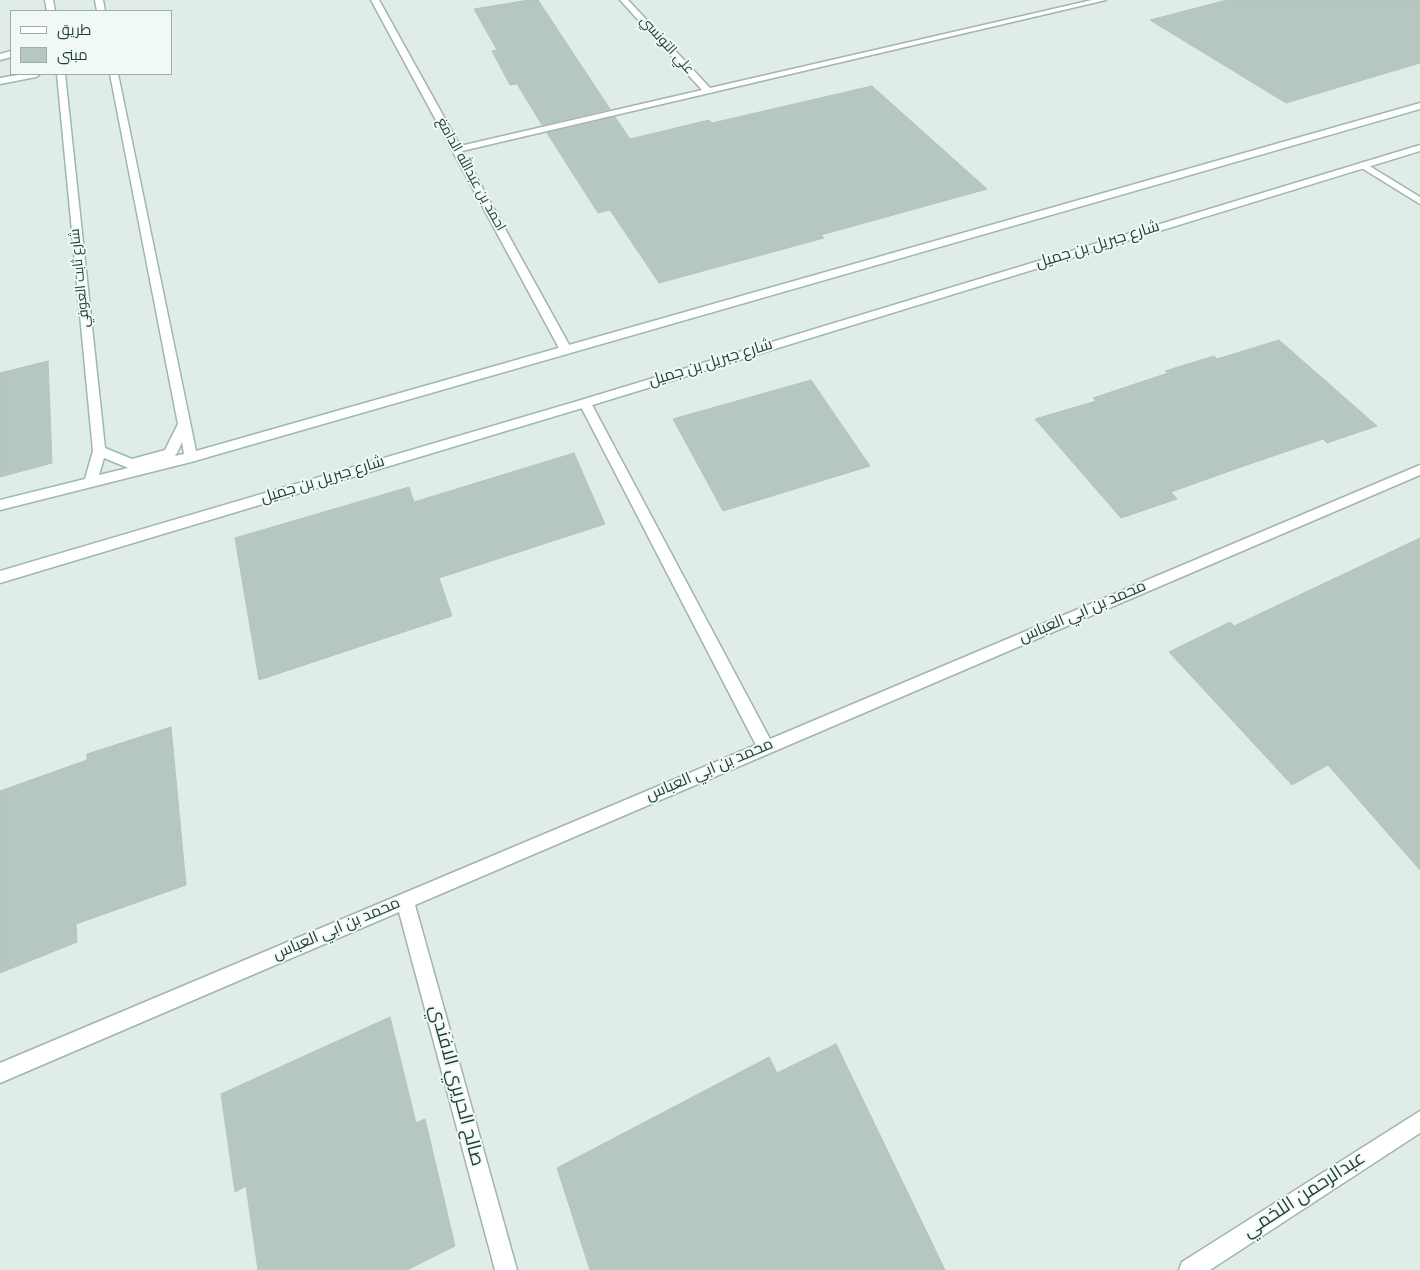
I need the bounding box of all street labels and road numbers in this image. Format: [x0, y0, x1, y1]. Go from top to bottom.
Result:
street label: علي التونسي [635, 13, 697, 79]
street label: احمد بن عبدالله الدامغ [432, 115, 508, 235]
street label: شارع جبريل بن جميل [1034, 218, 1162, 274]
street label: شارع ثابت العوفي [67, 228, 95, 328]
street label: شارع جبريل بن جميل [647, 336, 775, 392]
street label: شارع جبريل بن جميل [259, 453, 387, 509]
street label: محمد بن ابي العباس [1016, 578, 1150, 648]
street label: محمد بن ابي العباس [643, 736, 777, 806]
street label: محمد بن ابي العباس [270, 895, 404, 965]
street label: صالح الحريري الافندي [423, 1003, 487, 1169]
street label: عبدالرحمن اللخمي [1239, 1148, 1371, 1244]

